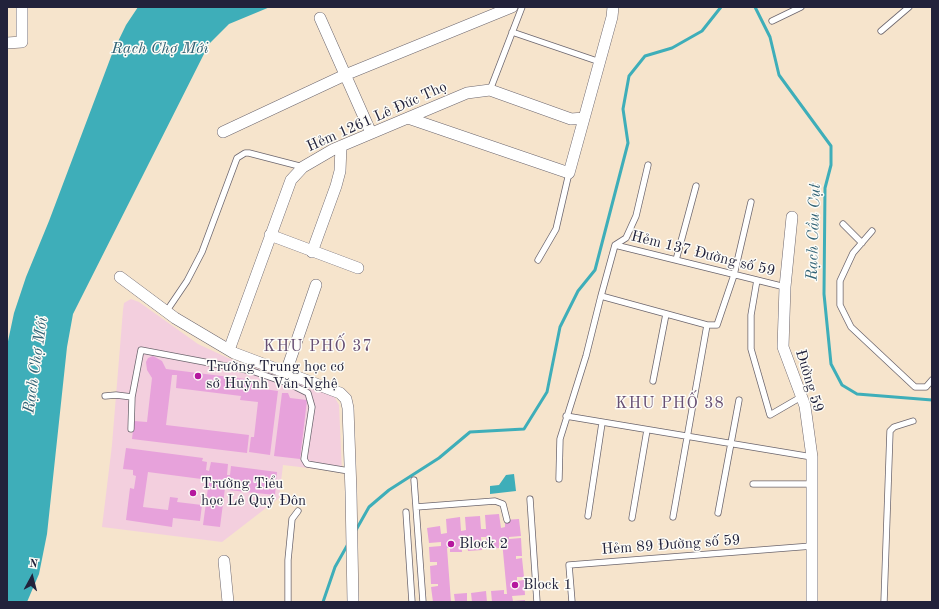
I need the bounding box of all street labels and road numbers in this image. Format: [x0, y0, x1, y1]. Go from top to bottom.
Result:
street label: Hẻm 1261 Lê Đức Thọ [304, 78, 450, 156]
street label: Hẻm 137 Đường số 59 [629, 227, 777, 281]
street label: Đường 59 [791, 347, 827, 415]
street label: Hẻm 89 Đường số 59 [601, 531, 741, 559]

